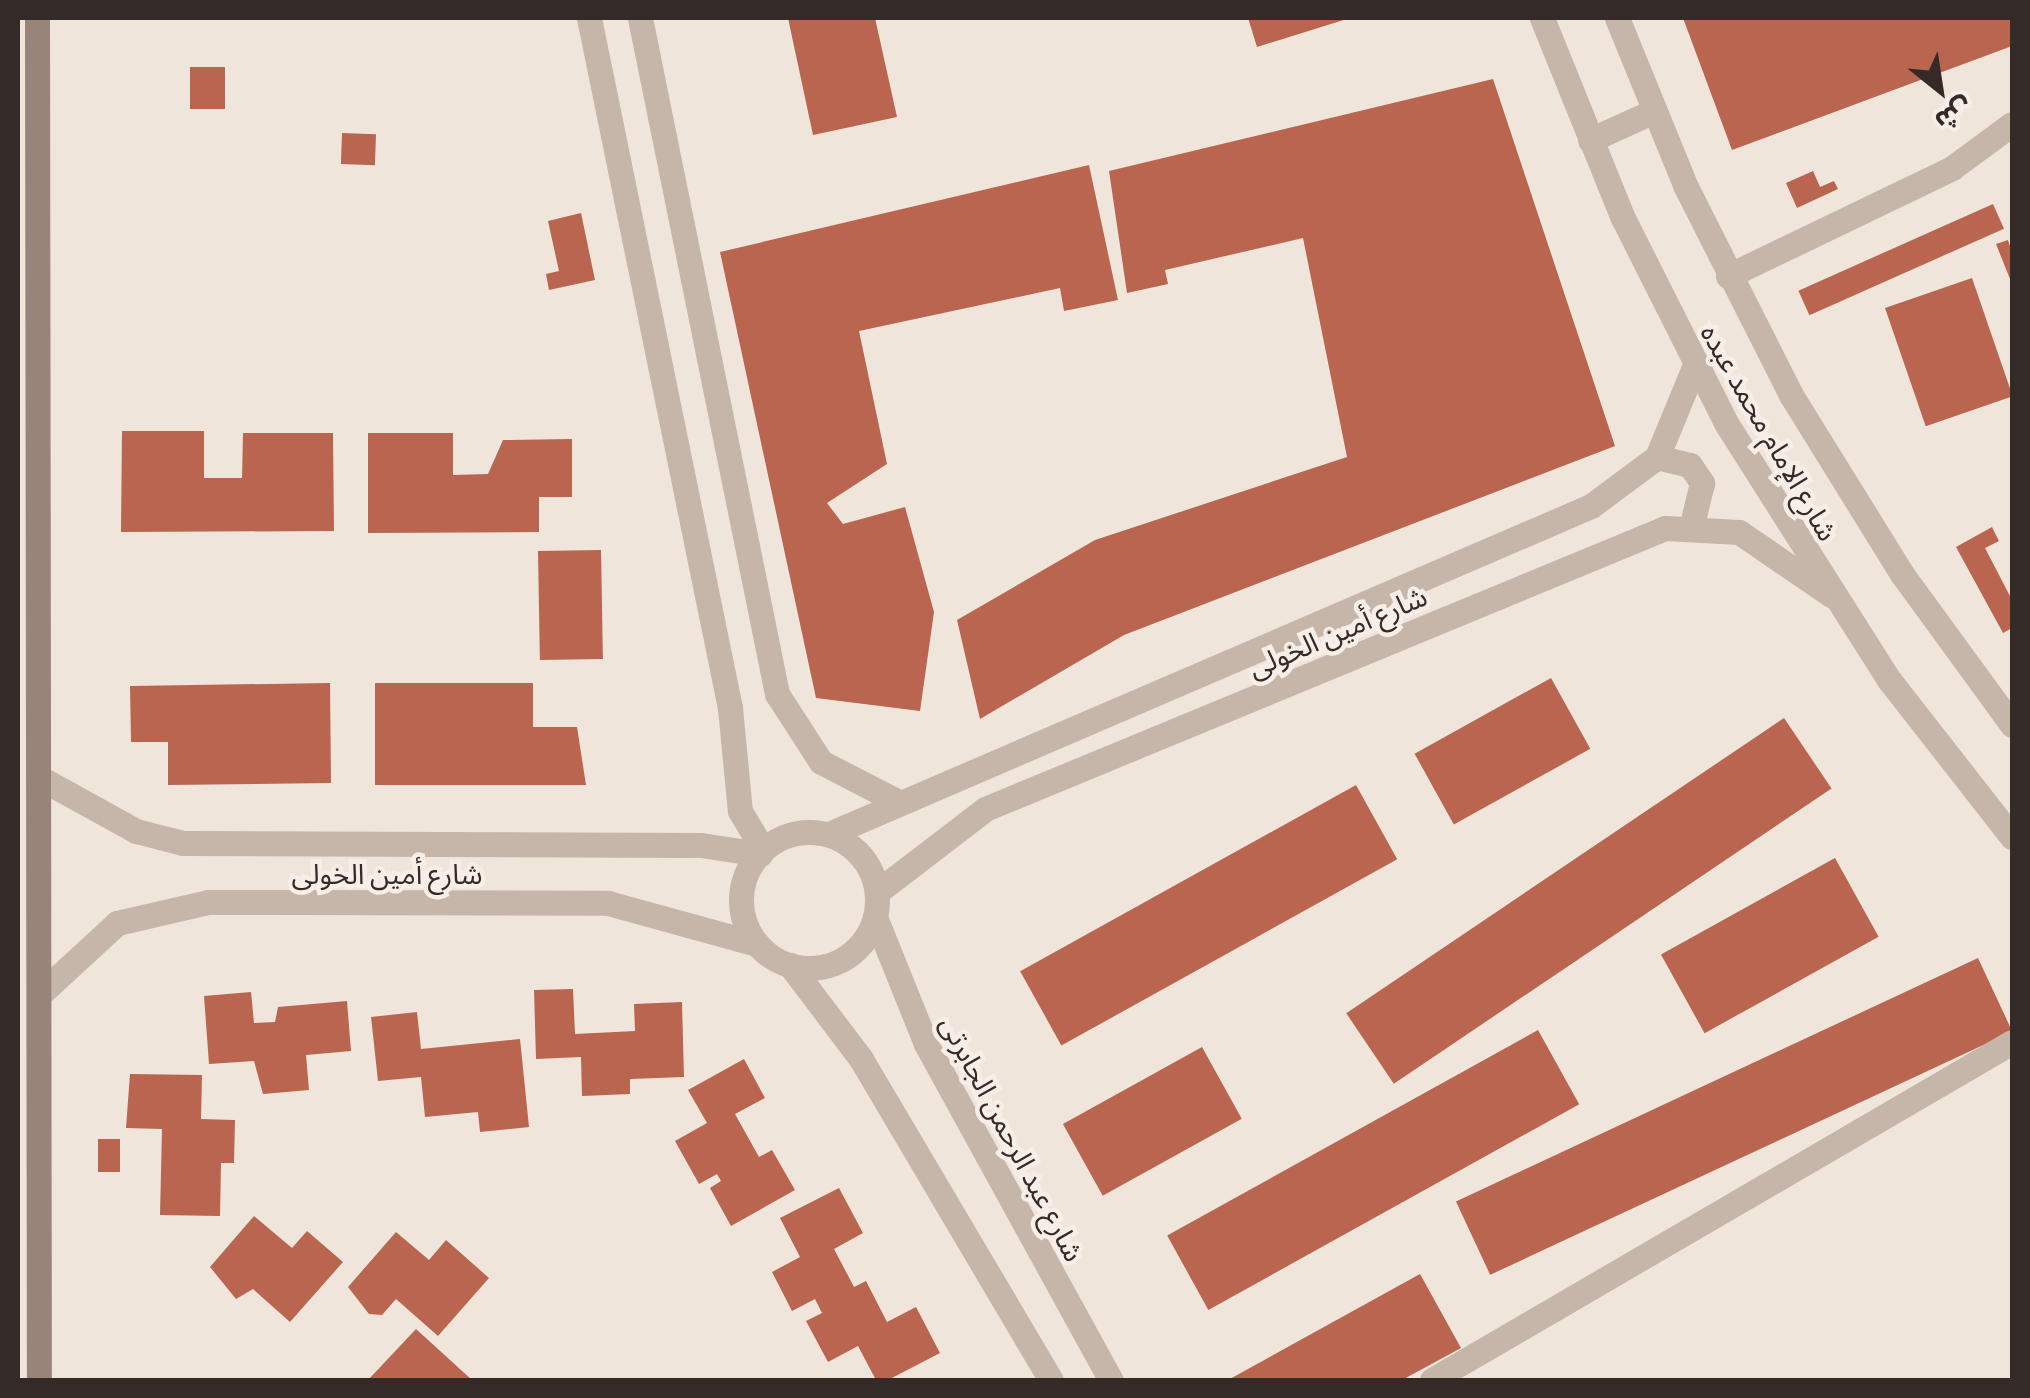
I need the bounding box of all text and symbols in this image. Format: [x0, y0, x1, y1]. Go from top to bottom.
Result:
north arrow [1890, 40, 1990, 140]
text: ش [1930, 92, 1980, 140]
street label: شارع الإمام محمد عبده [1694, 318, 1846, 546]
street label: شارع أمين الخولى [1243, 578, 1431, 684]
street label: شارع أمين الخولى [292, 856, 482, 890]
street label: شارع عبد الرحمن الجابرتى [934, 1009, 1092, 1267]

